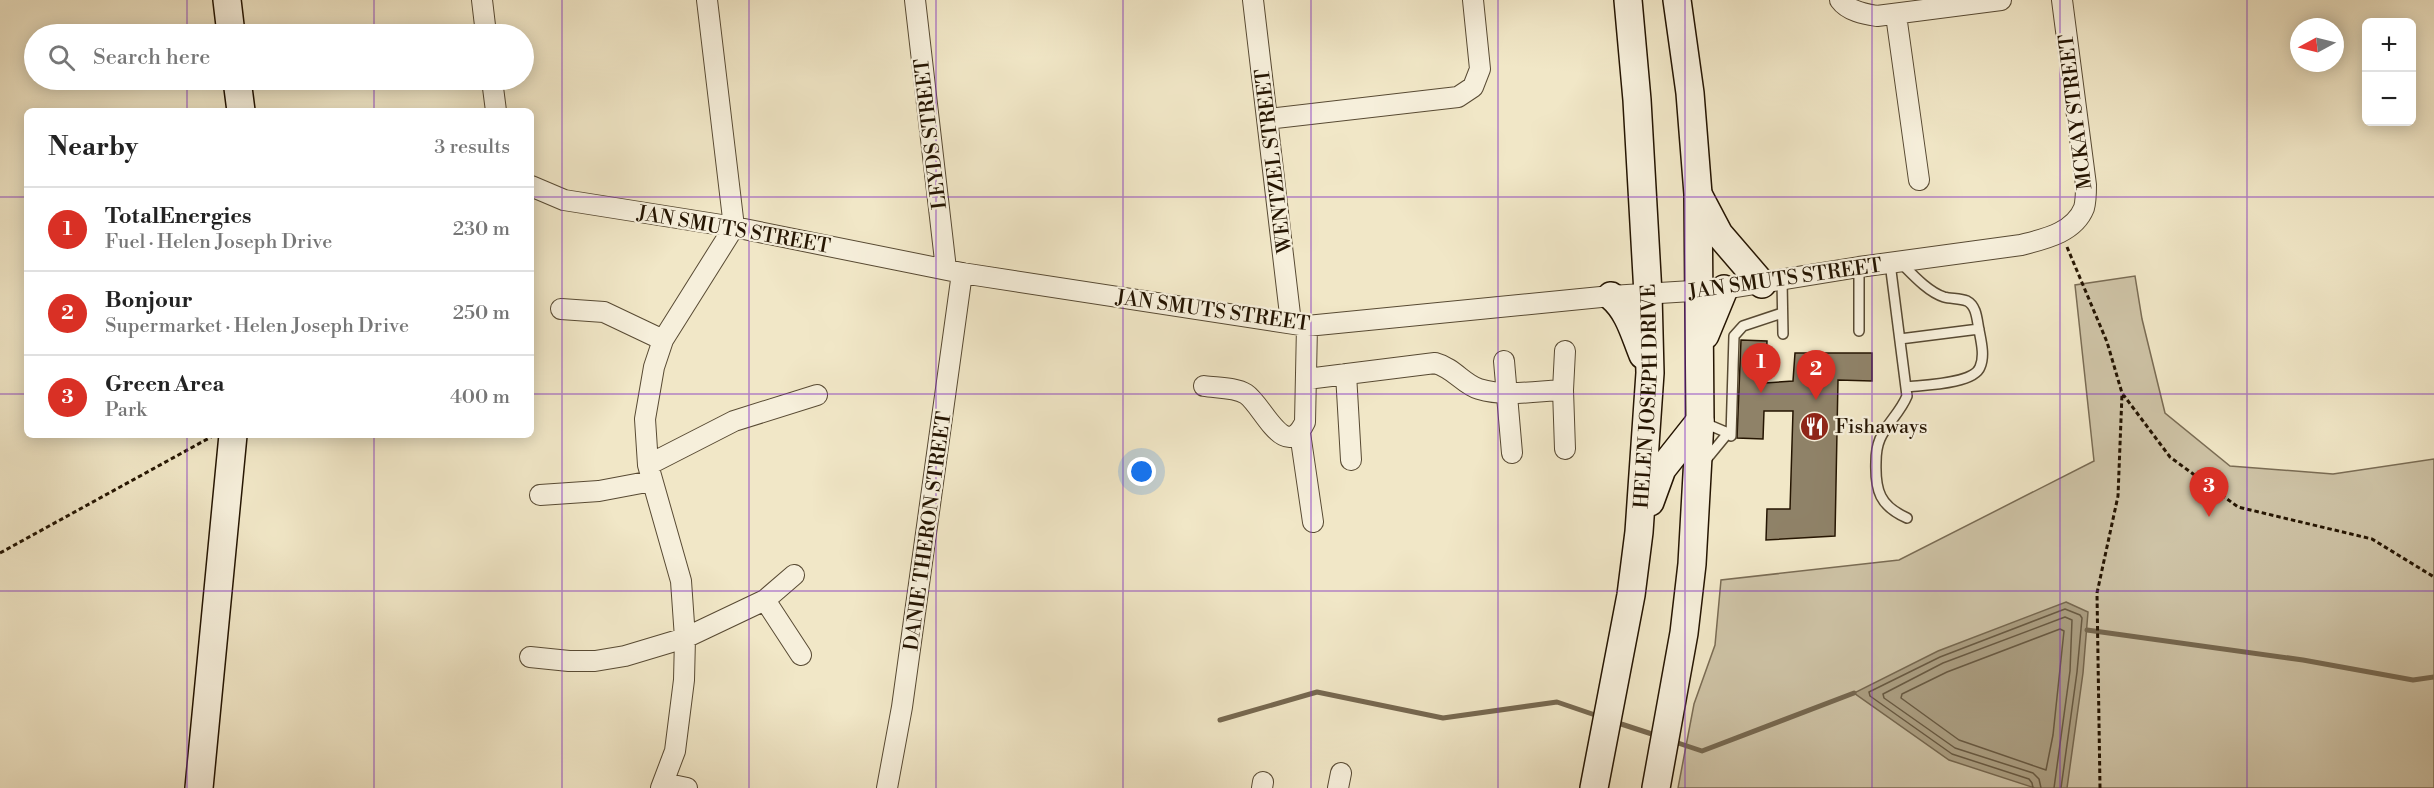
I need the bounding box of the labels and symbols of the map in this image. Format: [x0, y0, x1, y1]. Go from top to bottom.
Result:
north arrow [2290, 18, 2344, 72]
street label: MCKAY STREET [2055, 33, 2098, 191]
street label: LEYDS STREET [910, 57, 953, 211]
street label: WENTZEL STREET [1251, 67, 1298, 256]
street label: JAN SMUTS STREET [634, 201, 832, 260]
street label: JAN SMUTS STREET [1686, 254, 1884, 306]
street label: HELEN JOSEPH DRIVE [1630, 283, 1664, 510]
street label: JAN SMUTS STREET [1113, 285, 1311, 337]
pin: 1 [1742, 344, 1780, 393]
pin: 2 [1796, 350, 1836, 400]
street label: DANIE THERON STREET [899, 410, 958, 652]
restaurant icon: Fishaways [1798, 410, 1830, 442]
place label: Fishaways [1835, 415, 1928, 440]
your location [1127, 457, 1156, 486]
pin: 3 [2190, 468, 2228, 517]

